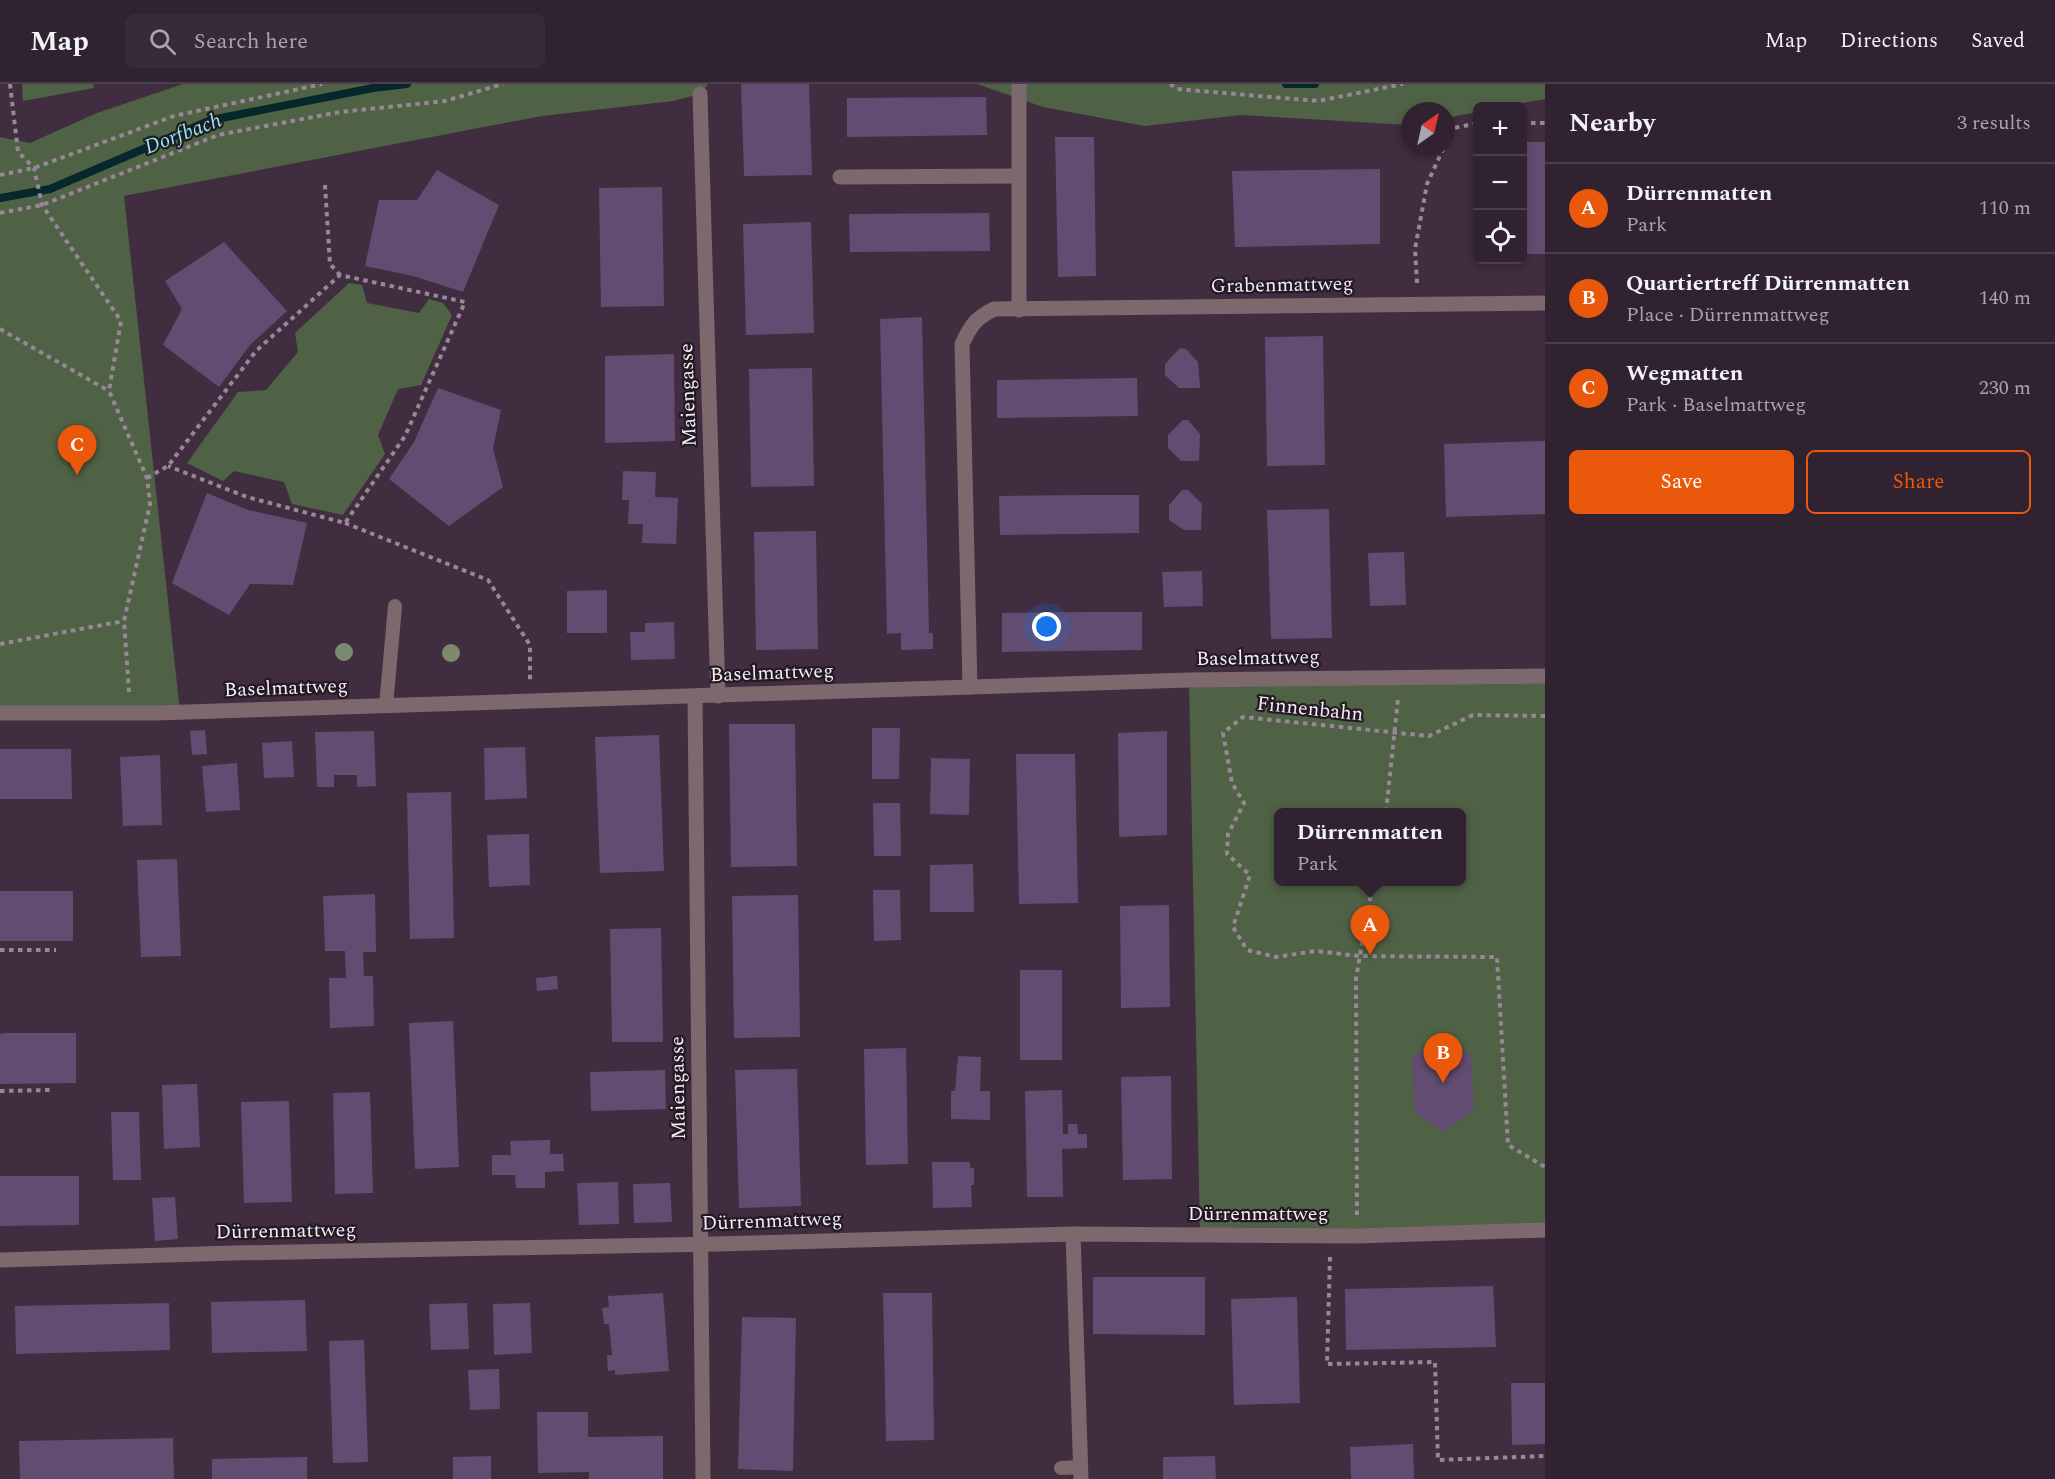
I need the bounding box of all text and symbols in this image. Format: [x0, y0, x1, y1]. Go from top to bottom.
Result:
search box [125, 14, 545, 68]
text: Map [30, 20, 89, 63]
icon: search [146, 25, 179, 58]
text: Search here [194, 25, 308, 58]
text: Map [1765, 25, 1807, 57]
text: Directions [1840, 25, 1938, 57]
text: Saved [1971, 25, 2025, 57]
north arrow [1401, 102, 1455, 156]
map controls [1473, 102, 1527, 264]
button: + [1473, 102, 1527, 156]
text: Nearby [1569, 103, 1655, 143]
water label: Dorfbach [140, 105, 226, 163]
text: 3 results [1957, 108, 2031, 138]
button: − [1473, 156, 1527, 210]
text: Dürrenmatten [1626, 177, 1772, 210]
text: A [1581, 193, 1596, 223]
text: 110 m [1979, 193, 2031, 223]
button: locate [1473, 210, 1527, 264]
text: Park [1626, 210, 1667, 240]
text: Quartiertreff Dürrenmatten [1626, 267, 1910, 300]
street label: Grabenmattweg [1210, 269, 1354, 301]
text: B [1581, 283, 1596, 313]
text: 140 m [1979, 283, 2031, 313]
text: Place · Dürrenmattweg [1626, 300, 1829, 330]
street label: Maiengasse [671, 343, 705, 447]
text: Wegmatten [1626, 357, 1743, 390]
text: C [1581, 373, 1596, 403]
text: 230 m [1979, 373, 2031, 403]
text: Park · Baselmattweg [1626, 390, 1806, 420]
pin: C [58, 426, 97, 475]
button: Save [1569, 450, 1794, 514]
button: Share [1806, 450, 2031, 514]
your location [1032, 612, 1061, 641]
street label: Baselmattweg [1196, 642, 1320, 674]
street label: Baselmattweg [710, 656, 834, 690]
street label: Baselmattweg [224, 671, 348, 705]
street label: Finnenbahn [1255, 688, 1365, 730]
popup [1274, 808, 1466, 886]
text: Dürrenmatten [1297, 816, 1443, 849]
text: Park [1297, 849, 1338, 879]
pin: A [1350, 906, 1390, 955]
pin: B [1424, 1034, 1462, 1083]
street label: Maiengasse [662, 1036, 694, 1140]
street label: Dürrenmattweg [1188, 1199, 1328, 1229]
street label: Dürrenmattweg [701, 1204, 843, 1238]
street label: Dürrenmattweg [215, 1215, 357, 1247]

